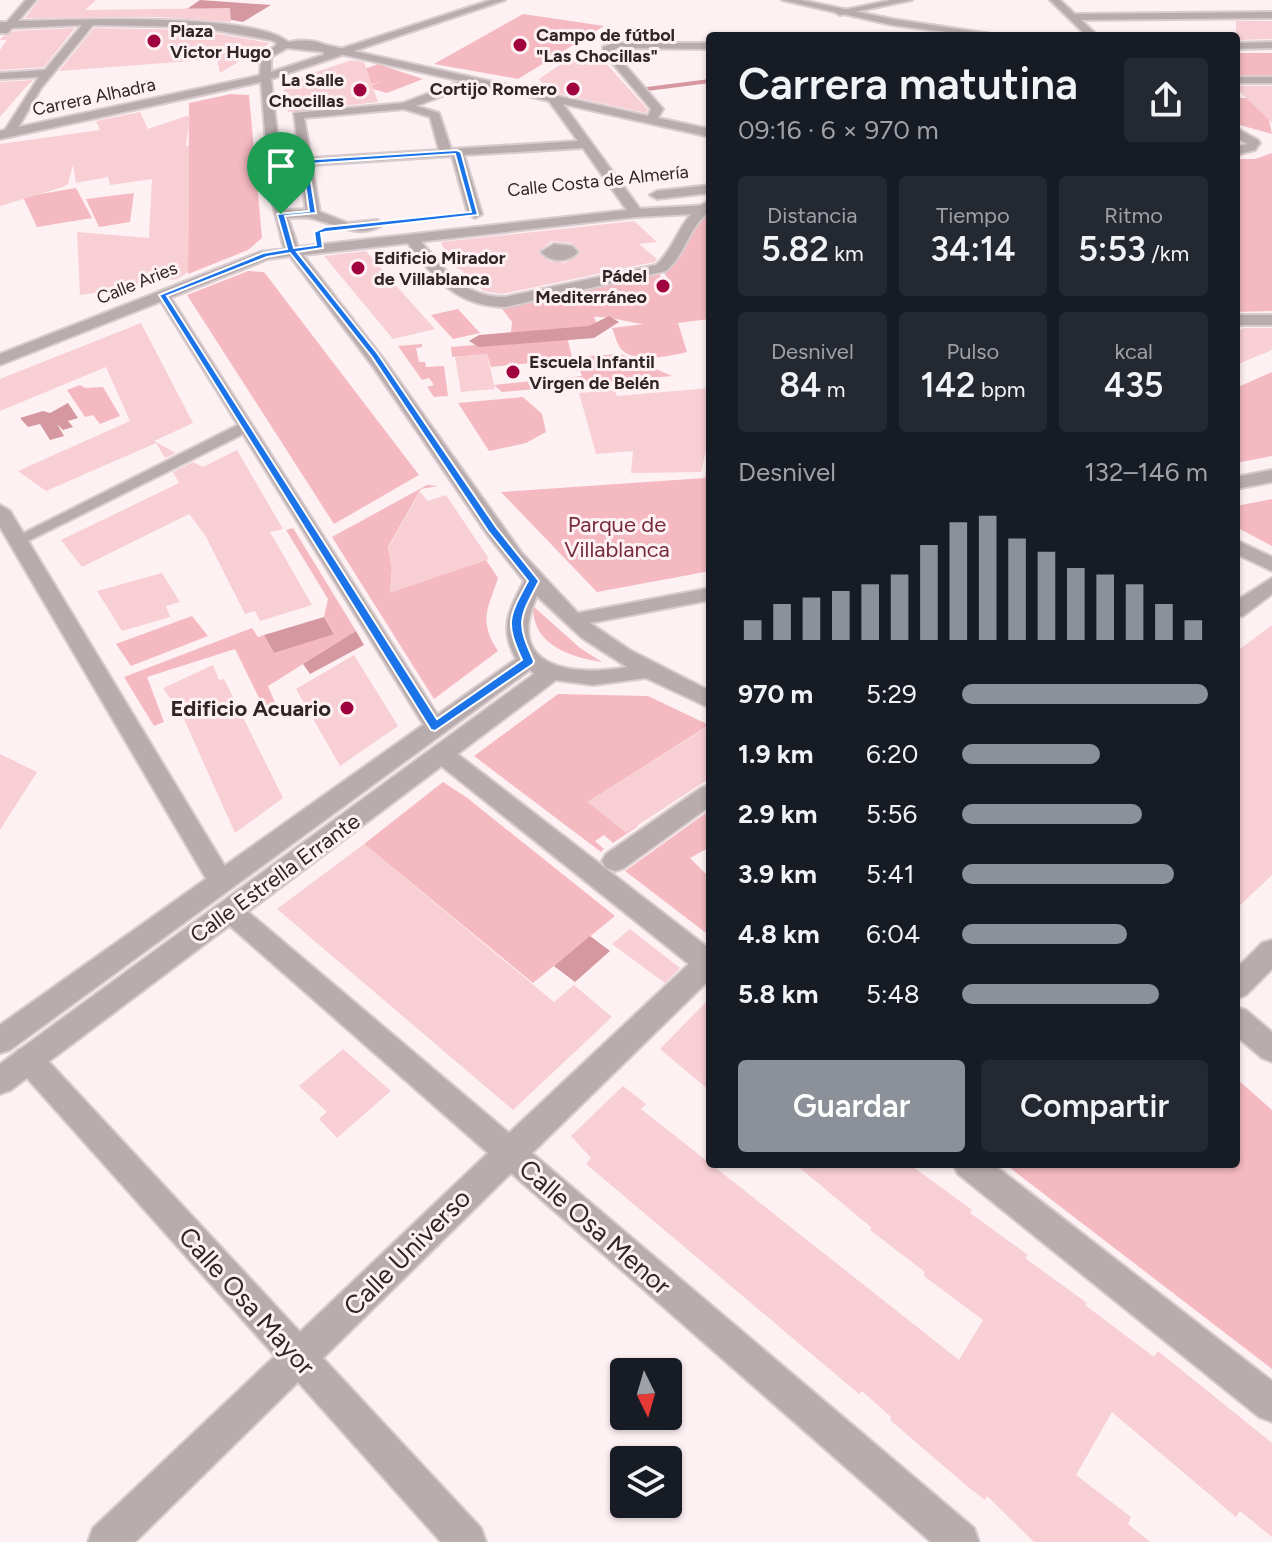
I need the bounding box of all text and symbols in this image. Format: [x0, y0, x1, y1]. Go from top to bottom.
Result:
place label: Plaza Victor Hugo [170, 20, 271, 63]
place label: Campo de fútbol "Las Chocillas" [536, 24, 675, 67]
marker: Plaza Victor Hugo [145, 32, 163, 50]
marker: Campo de fútbol "Las Chocillas" [511, 36, 529, 54]
text: Carrera matutina [738, 57, 1078, 110]
button: share [1124, 58, 1208, 142]
place label: La Salle Chocillas [269, 69, 345, 112]
street label: Carrera Alhadra [31, 73, 157, 121]
place label: Cortijo Romero [430, 78, 557, 100]
marker: Cortijo Romero [564, 80, 582, 98]
marker: La Salle Chocillas [351, 81, 369, 99]
text: 09:16 · 6 × 970 m [738, 114, 939, 146]
pin [247, 132, 315, 214]
icon: arrive [259, 144, 303, 188]
street label: Calle Costa de Almería [506, 161, 690, 201]
text: Distancia [767, 202, 858, 229]
text: Tiempo [936, 202, 1010, 229]
text: Ritmo [1104, 202, 1163, 229]
text: 5.82 [761, 229, 829, 270]
text: 34:14 [930, 229, 1016, 270]
text: 5:53 [1078, 229, 1146, 270]
text: km [829, 240, 864, 267]
text: /km [1146, 240, 1189, 267]
place label: Edificio Mirador de Villablanca [374, 247, 506, 290]
street label: Calle Aries [93, 257, 181, 309]
marker: Edificio Mirador de Villablanca [349, 259, 367, 277]
place label: Pádel Mediterráneo [535, 265, 647, 308]
marker: Pádel Mediterráneo [654, 277, 672, 295]
text: Desnivel [771, 338, 854, 365]
text: Pulso [947, 338, 999, 365]
text: kcal [1114, 338, 1153, 365]
place label: Escuela Infantil Virgen de Belén [529, 351, 659, 394]
marker: Escuela Infantil Virgen de Belén [504, 363, 522, 381]
text: 84 [779, 365, 821, 406]
text: 142 [920, 365, 975, 406]
text: 435 [1104, 365, 1164, 406]
text: m [821, 376, 846, 403]
text: bpm [975, 376, 1026, 403]
text: Desnivel [738, 456, 836, 488]
text: 132–146 m [1084, 456, 1208, 488]
park label: Parque de Villablanca [564, 511, 670, 563]
text: 970 m [738, 678, 813, 710]
text: 5:29 [866, 678, 917, 710]
place label: Edificio Acuario [170, 695, 331, 722]
marker: Edificio Acuario [338, 699, 356, 717]
text: 1.9 km [738, 738, 813, 770]
text: 6:20 [866, 738, 919, 770]
text: 2.9 km [738, 798, 817, 830]
text: 5:56 [866, 798, 917, 830]
street label: Calle Estrella Errante [185, 807, 365, 949]
text: 3.9 km [738, 858, 817, 890]
text: 5:41 [866, 858, 914, 890]
text: 4.8 km [738, 918, 820, 950]
text: 6:04 [866, 918, 920, 950]
text: 5.8 km [738, 978, 818, 1010]
text: 5:48 [866, 978, 920, 1010]
button: Guardar [738, 1060, 965, 1152]
button: Compartir [981, 1060, 1208, 1152]
street label: Calle Osa Menor [513, 1152, 678, 1302]
street label: Calle Universo [337, 1182, 477, 1322]
street label: Calle Osa Mayor [172, 1220, 322, 1382]
north arrow [610, 1358, 682, 1430]
map controls [610, 1358, 682, 1518]
button: layers [610, 1446, 682, 1518]

